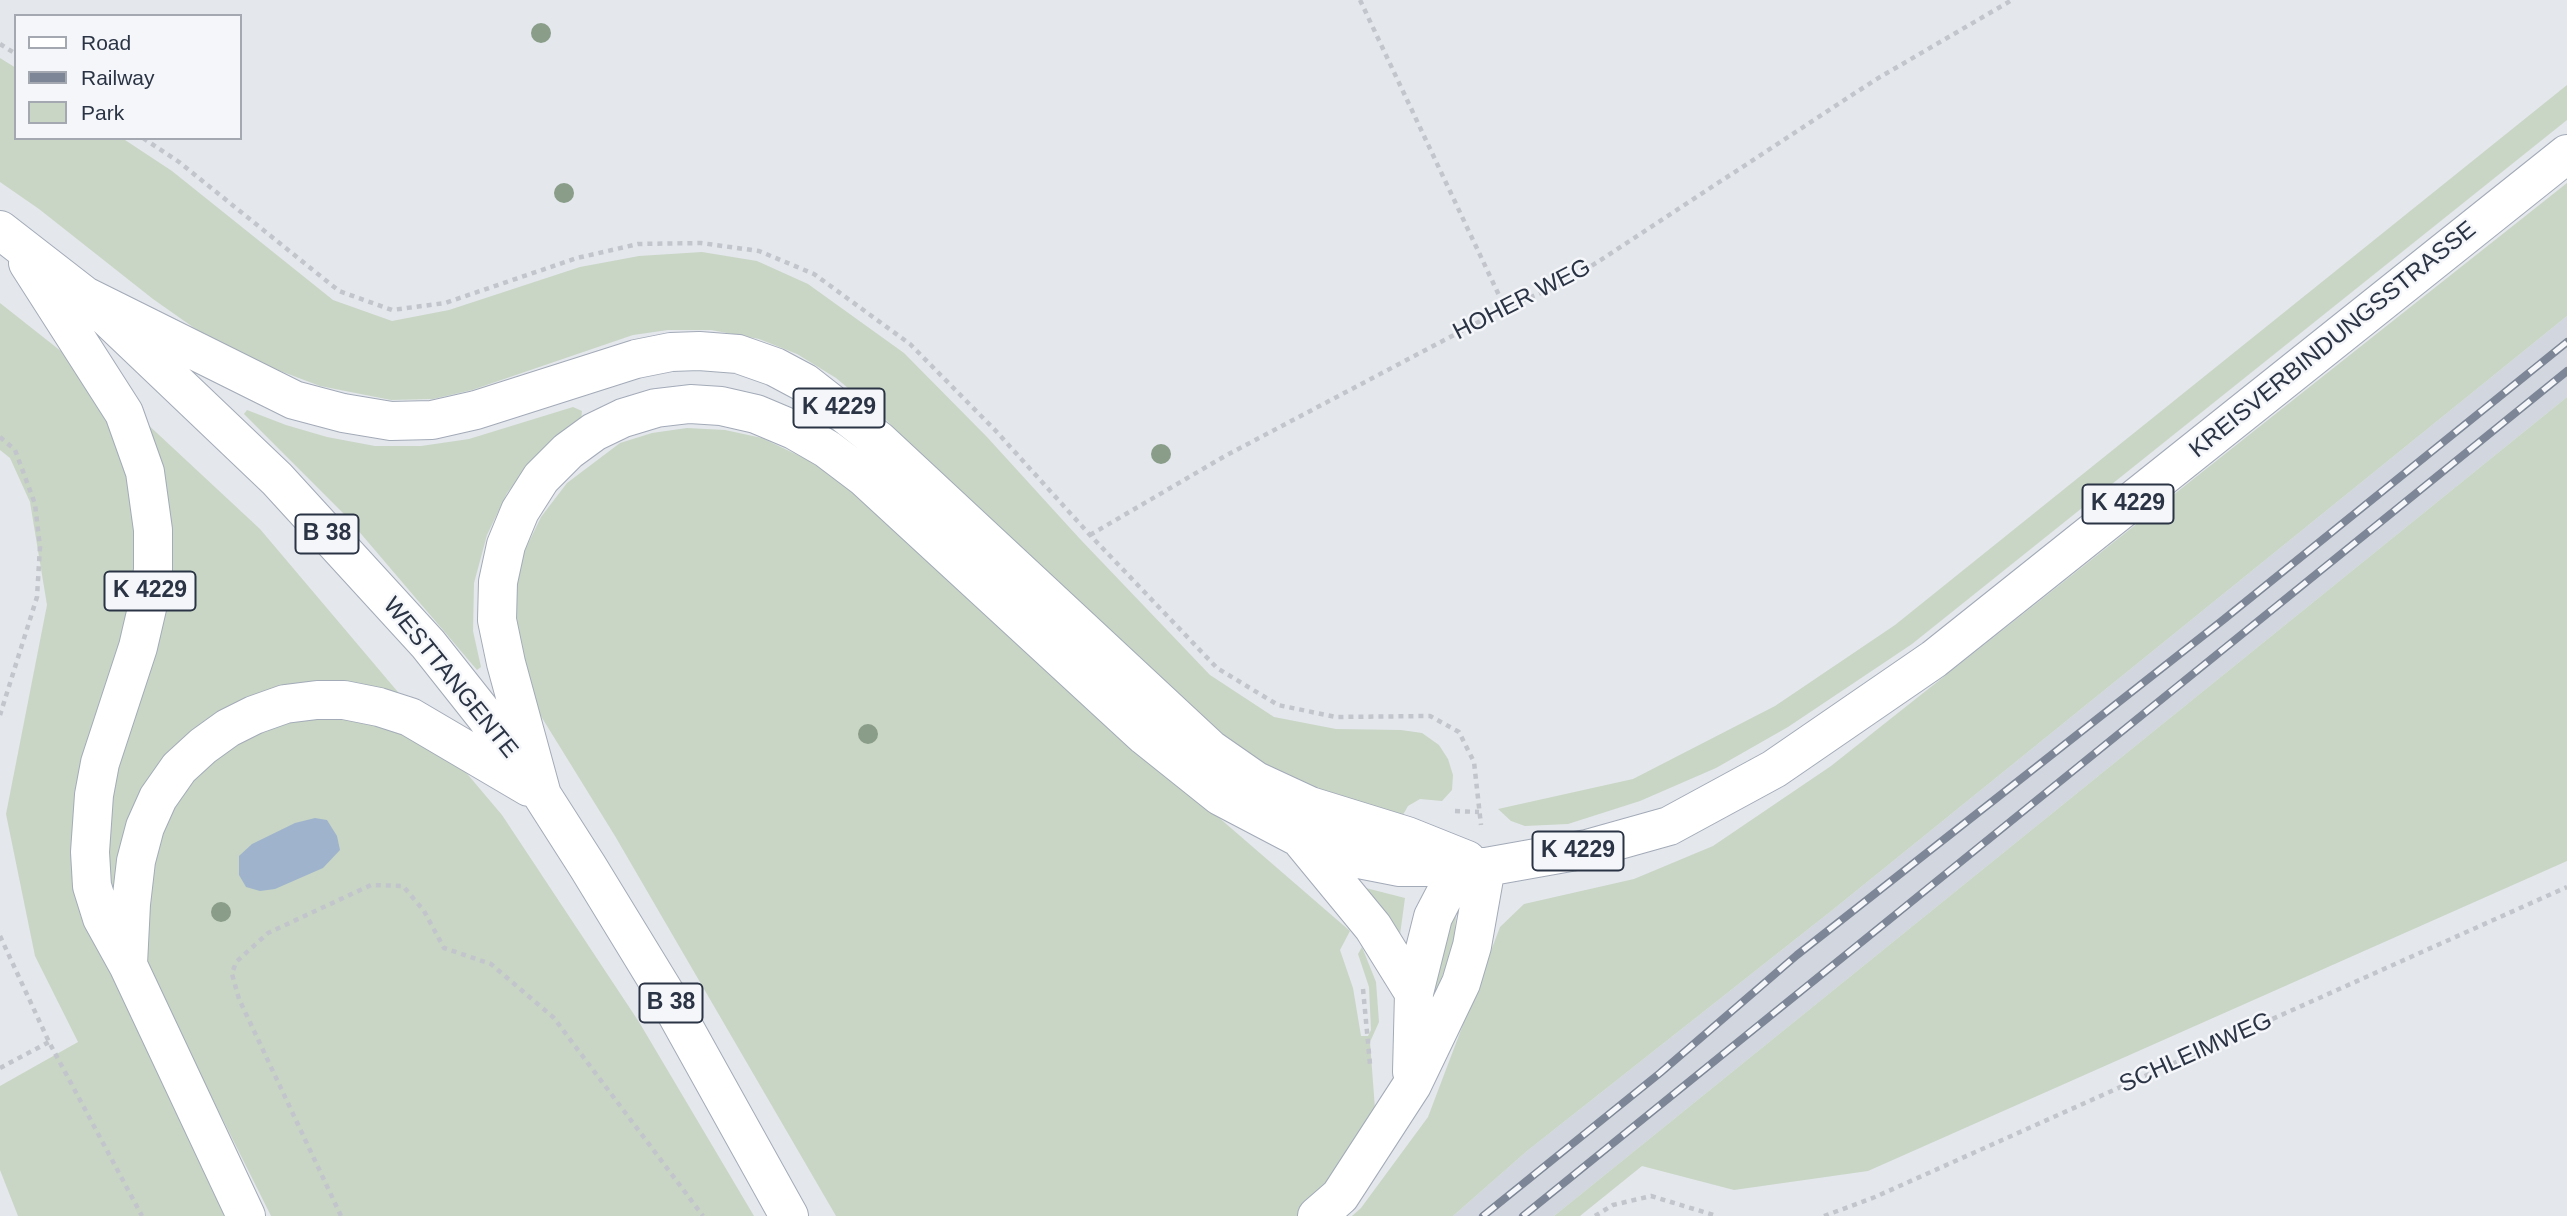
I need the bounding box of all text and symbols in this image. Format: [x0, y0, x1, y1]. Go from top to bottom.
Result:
legend [14, 14, 242, 140]
text: Road [81, 31, 131, 54]
text: Railway [81, 66, 155, 89]
text: Park [81, 101, 124, 124]
street label: KREISVERBINDUNGSSTRASSE [2184, 216, 2482, 464]
street label: HOHER WEG [1448, 253, 1596, 347]
road number: K 4229 [794, 388, 884, 428]
road number: K 4229 [2082, 484, 2174, 524]
road number: B 38 [296, 514, 358, 554]
road number: K 4229 [104, 572, 196, 610]
street label: WESTTANGENTE [376, 592, 524, 764]
road number: K 4229 [1532, 832, 1624, 870]
road number: B 38 [640, 984, 702, 1022]
street label: SCHLEIMWEG [2115, 1006, 2277, 1100]

